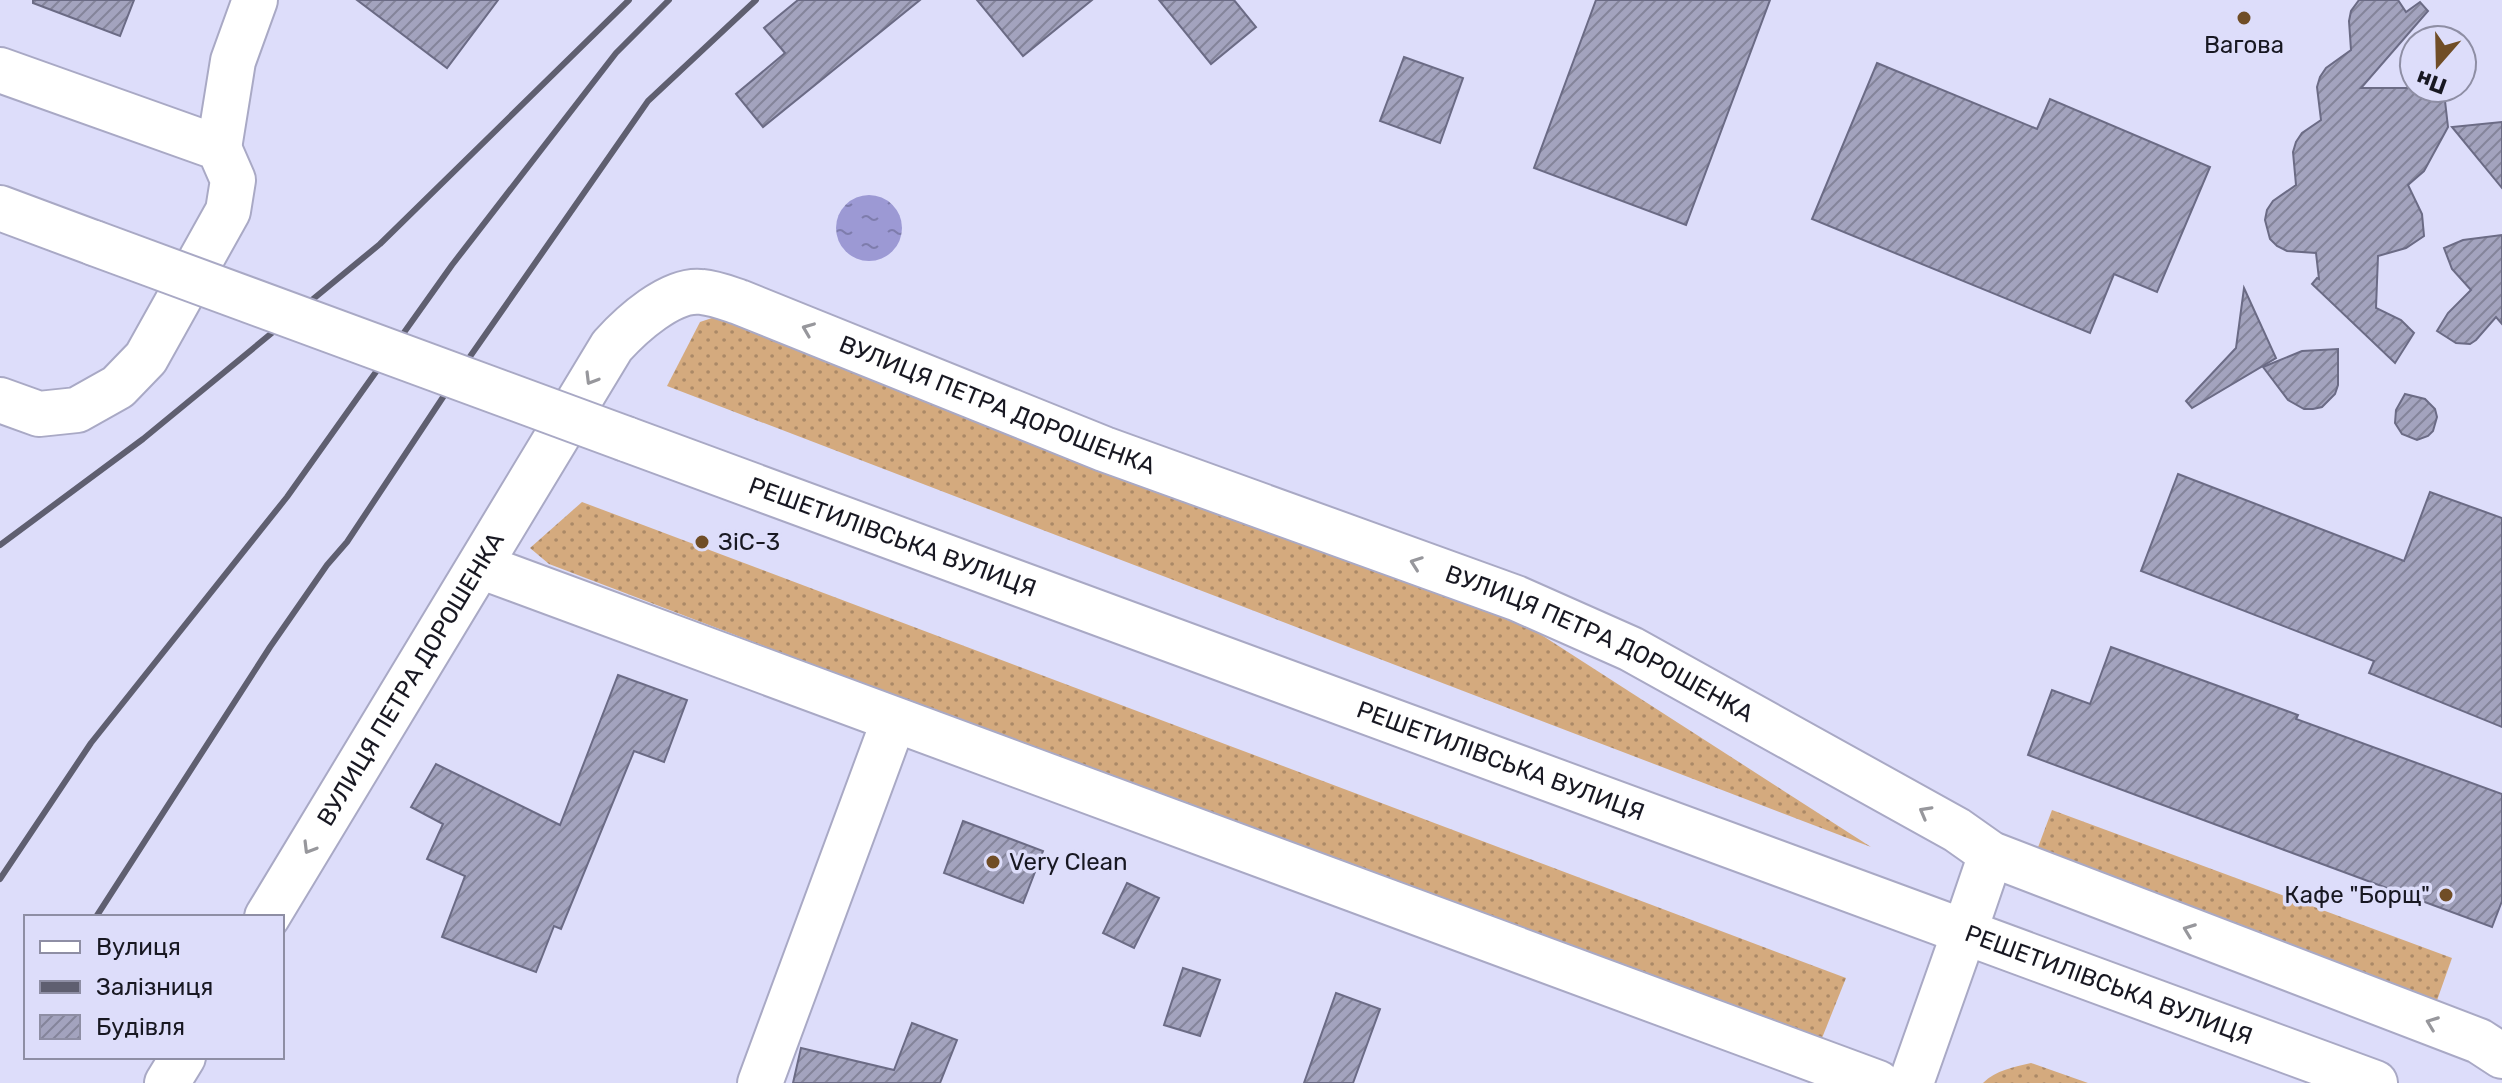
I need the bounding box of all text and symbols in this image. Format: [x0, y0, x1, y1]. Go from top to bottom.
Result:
marker: Вагова [2235, 9, 2253, 27]
north arrow [2398, 24, 2478, 104]
place label: Вагова [2204, 31, 2284, 59]
text: Пн [2412, 64, 2450, 100]
one-way arrow [802, 322, 816, 339]
street label: ВУЛИЦЯ ПЕТРА ДОРОШЕНКА [835, 330, 1159, 480]
one-way arrow [585, 370, 601, 385]
street label: РЕШЕТИЛІВСЬКА ВУЛИЦЯ [745, 471, 1040, 603]
street label: ВУЛИЦЯ ПЕТРА ДОРОШЕНКА [311, 527, 510, 831]
place label: ЗіС-3 [718, 528, 780, 556]
marker: ЗіС-3 [693, 533, 711, 551]
one-way arrow [1410, 556, 1424, 573]
street label: ВУЛИЦЯ ПЕТРА ДОРОШЕНКА [1442, 560, 1758, 728]
street label: РЕШЕТИЛІВСЬКА ВУЛИЦЯ [1353, 695, 1648, 827]
one-way arrow [1919, 807, 1933, 822]
one-way arrow [303, 839, 319, 854]
place label: Very Clean [1009, 848, 1128, 876]
marker: Very Clean [984, 853, 1002, 871]
place label: Кафе "Борщ" [2284, 881, 2430, 909]
marker: Кафе "Борщ" [2437, 886, 2455, 904]
legend [24, 915, 284, 1059]
street label: РЕШЕТИЛІВСЬКА ВУЛИЦЯ [1961, 919, 2256, 1051]
one-way arrow [2183, 923, 2197, 940]
text: Вулиця [96, 933, 181, 961]
text: Залізниця [96, 973, 213, 1001]
text: Будівля [96, 1013, 185, 1041]
one-way arrow [2426, 1016, 2440, 1033]

